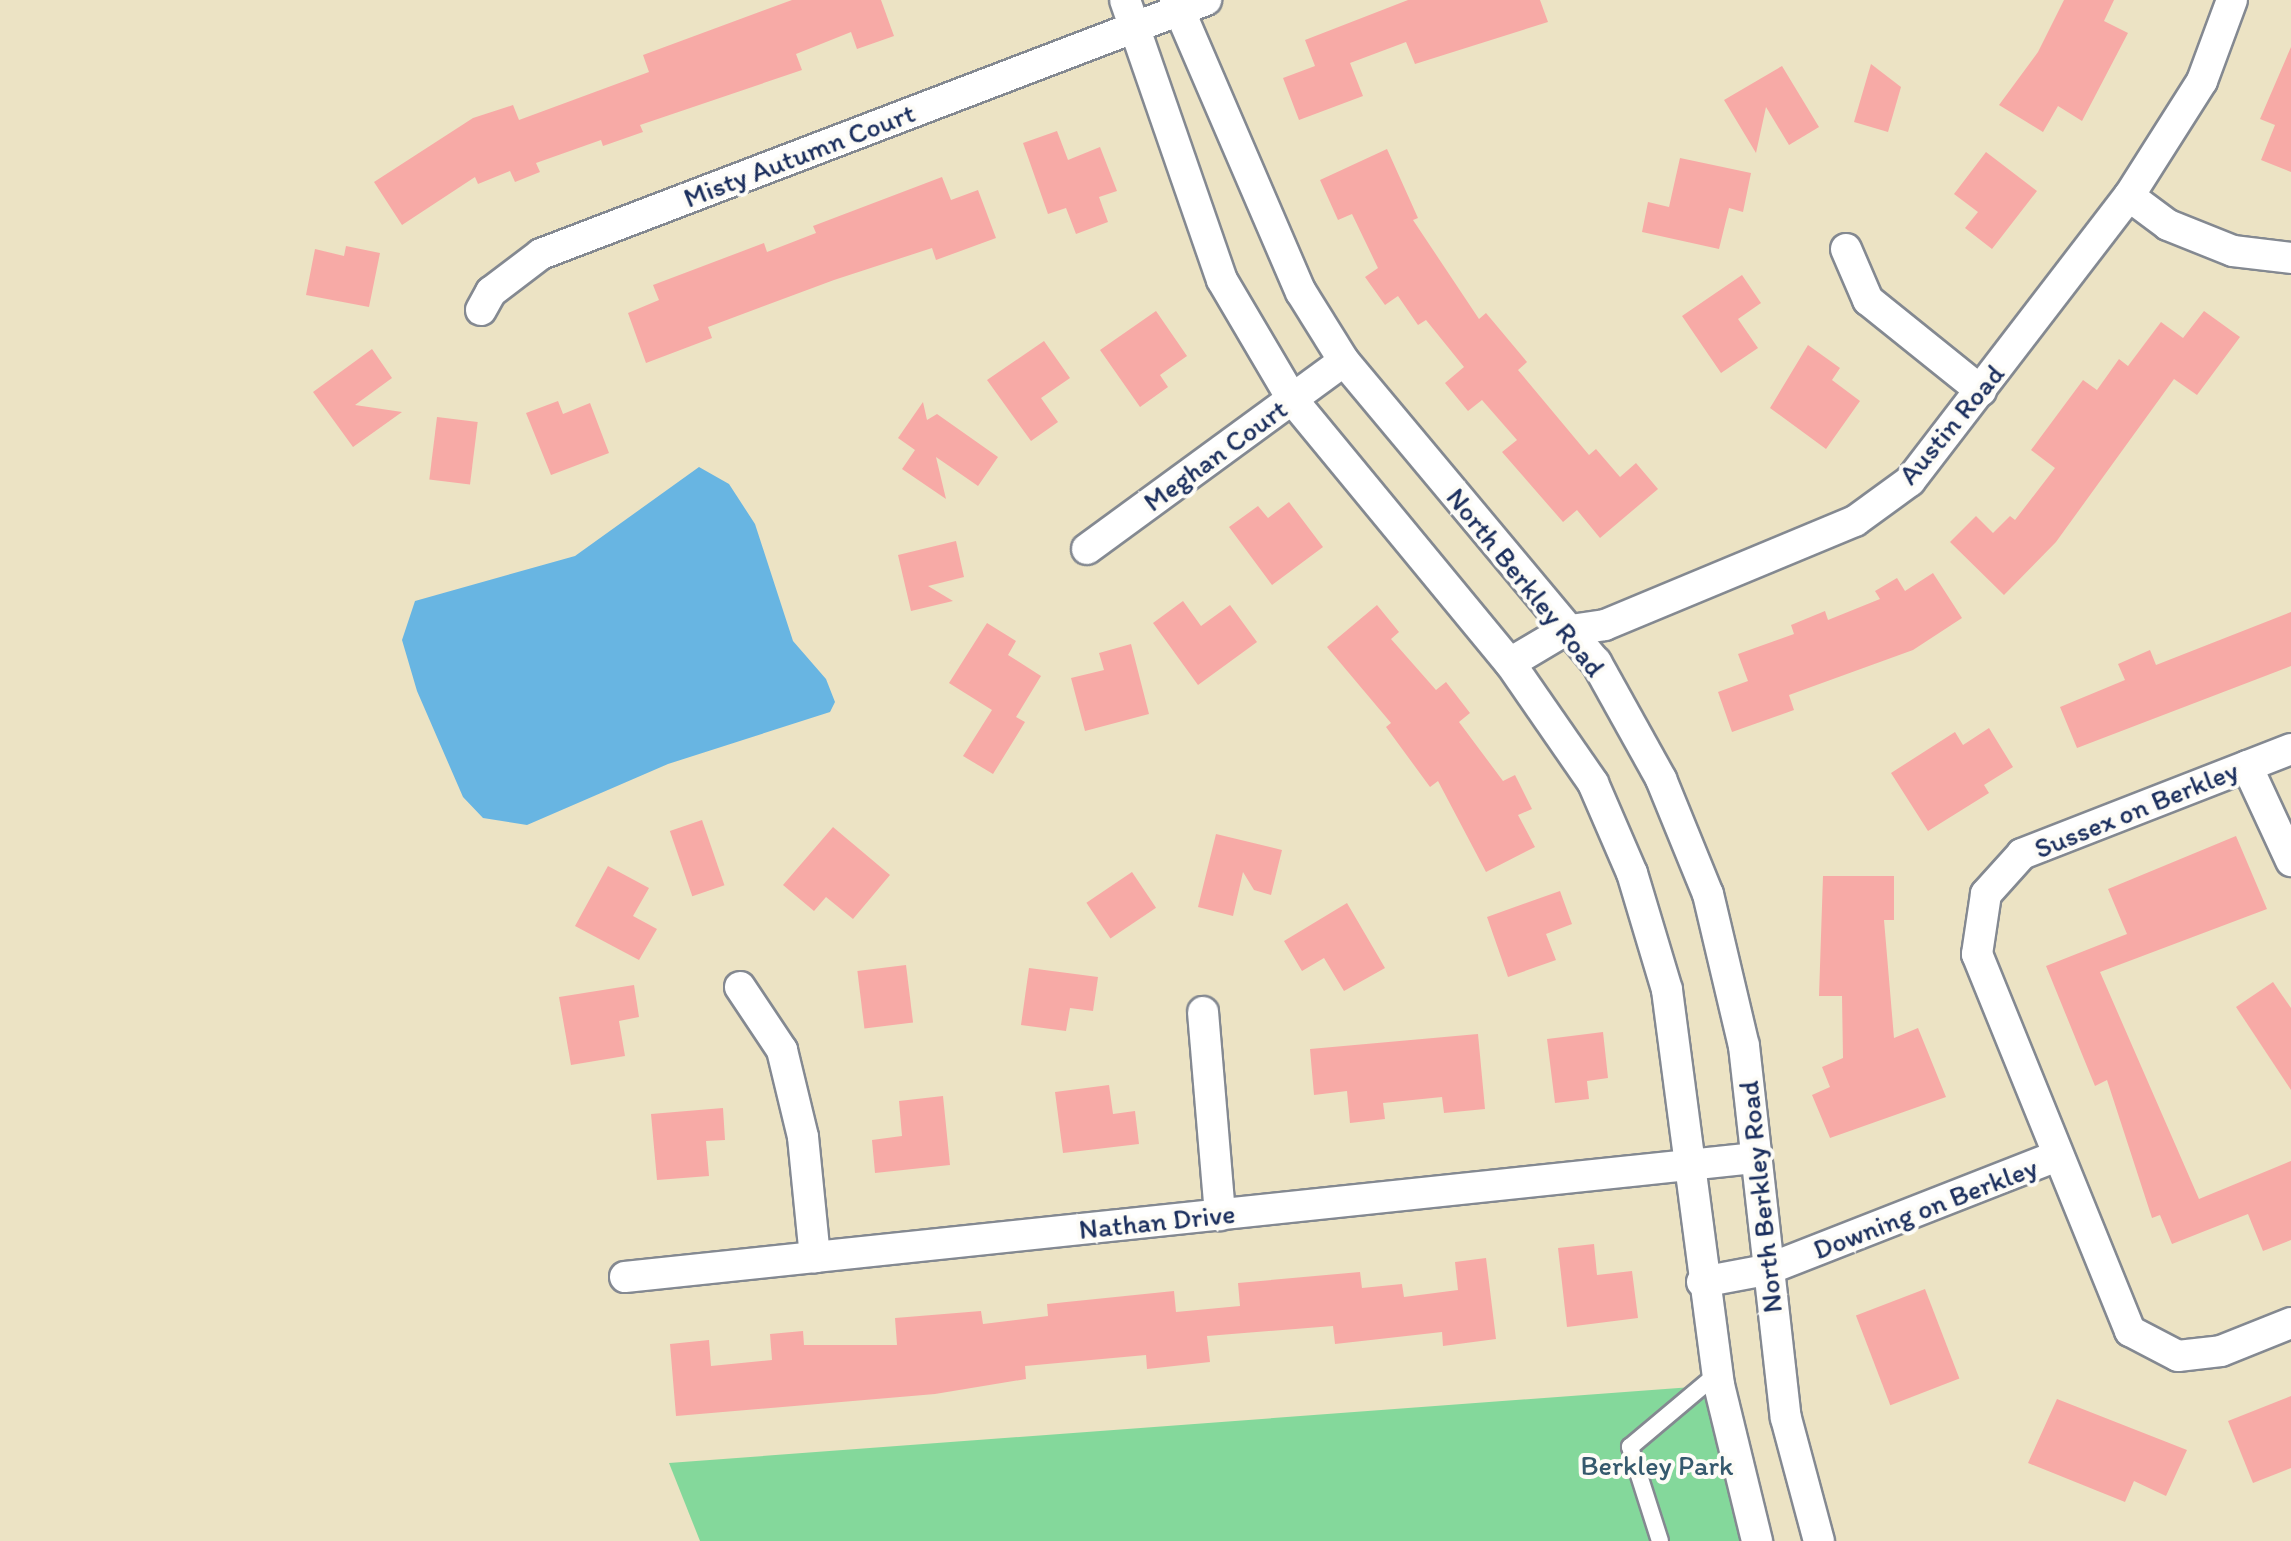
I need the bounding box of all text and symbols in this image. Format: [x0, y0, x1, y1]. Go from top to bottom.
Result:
street label: Misty Autumn Court [679, 95, 919, 215]
street label: Austin Road [1891, 357, 2011, 491]
street label: Meghan Court [1137, 392, 1293, 518]
street label: North Berkley Road [1439, 481, 1613, 683]
street label: Sussex on Berkley [2029, 753, 2243, 865]
street label: North Berkley Road [1731, 1079, 1789, 1315]
street label: Downing on Berkley [1808, 1150, 2042, 1266]
street label: Nathan Drive [1077, 1196, 1237, 1246]
park label: Berkley Park [1581, 1448, 1733, 1482]

